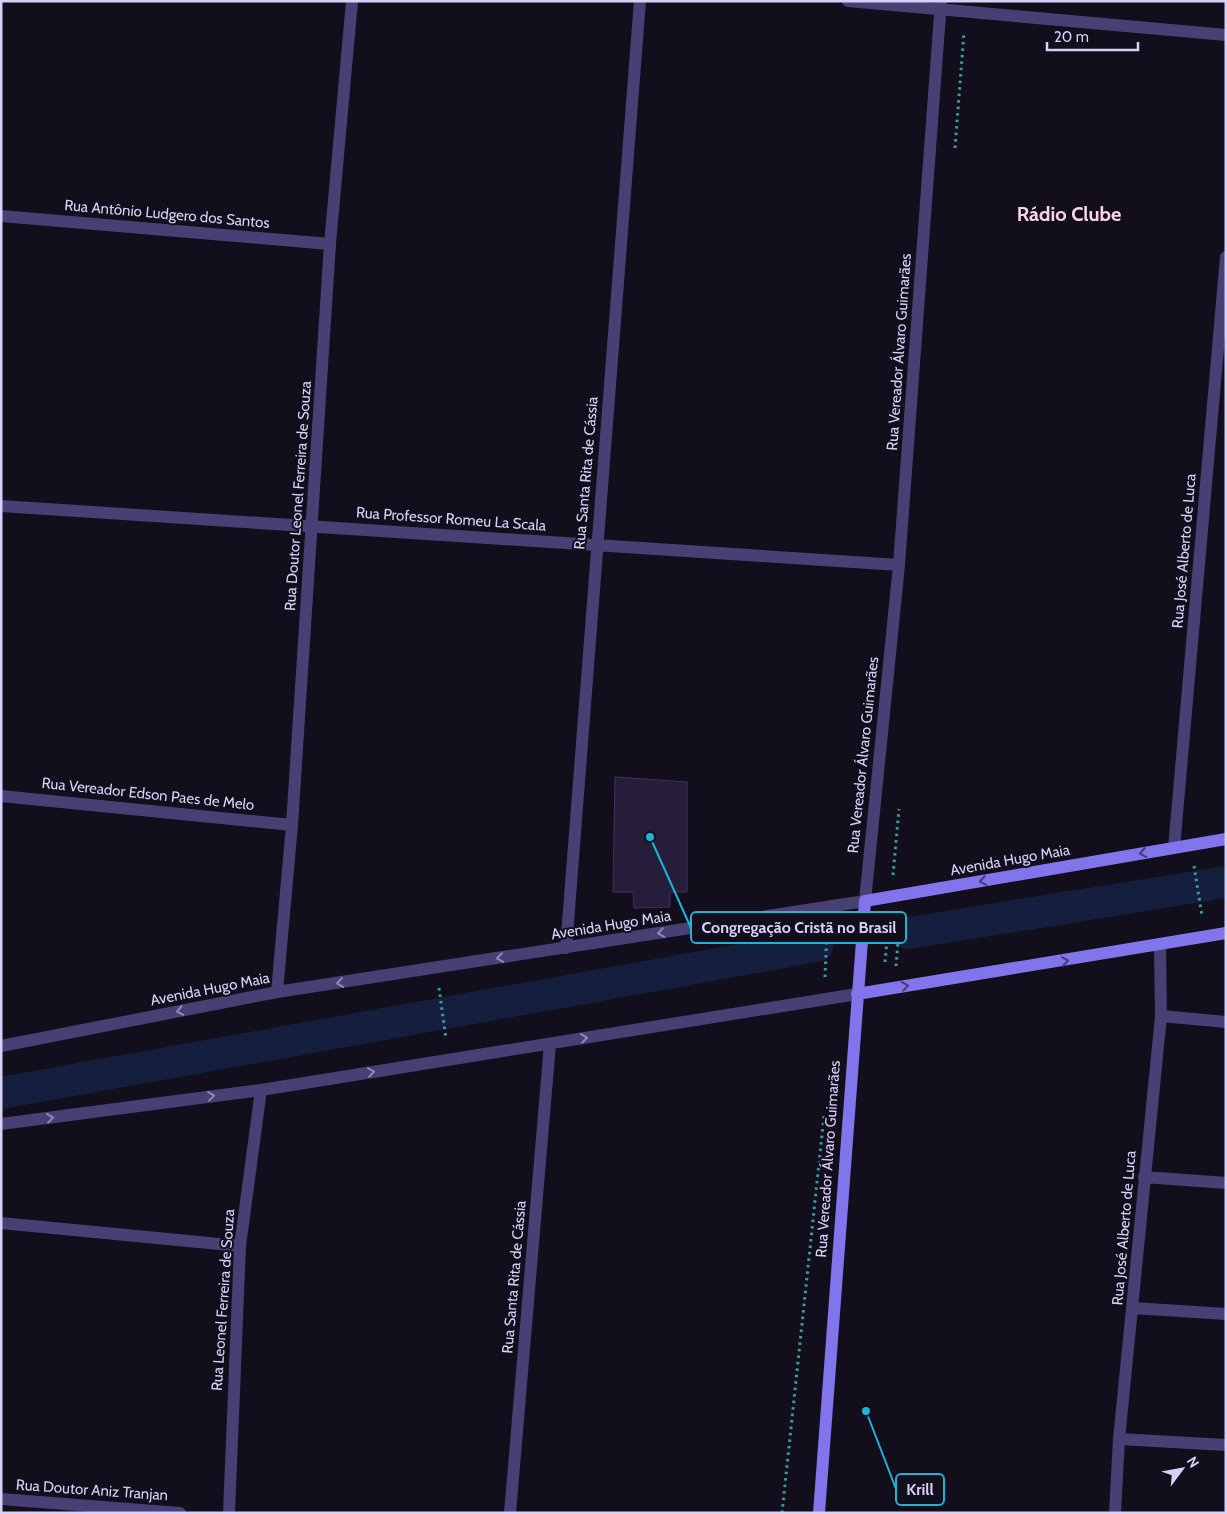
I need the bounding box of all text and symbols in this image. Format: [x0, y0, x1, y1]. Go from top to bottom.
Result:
scale bar [1047, 20, 1138, 52]
text: 20 m [1054, 28, 1089, 46]
street label: Rua Antônio Ludgero dos Santos [64, 196, 270, 232]
district label: Rádio Clube [1017, 202, 1121, 226]
street label: Rua Vereador Álvaro Guimarães [882, 253, 915, 451]
street label: Rua Doutor Leonel Ferreira de Souza [281, 380, 315, 612]
street label: Rua Santa Rita de Cássia [570, 395, 602, 550]
street label: Rua José Alberto de Luca [1168, 472, 1200, 629]
street label: Rua Professor Romeu La Scala [355, 503, 547, 535]
street label: Rua Vereador Álvaro Guimarães [843, 656, 882, 854]
street label: Rua Vereador Edson Paes de Melo [41, 774, 255, 814]
street label: Avenida Hugo Maia [949, 840, 1072, 879]
one-way arrow [1139, 848, 1148, 858]
one-way arrow [979, 875, 987, 885]
street label: Avenida Hugo Maia [550, 907, 673, 943]
callout: Congregação Cristã no Brasil [691, 912, 906, 943]
text: Congregação Cristã no Brasil [701, 918, 897, 937]
one-way arrow [657, 928, 665, 938]
one-way arrow [496, 952, 504, 963]
one-way arrow [1061, 956, 1070, 966]
street label: Avenida Hugo Maia [149, 968, 272, 1009]
one-way arrow [335, 977, 344, 987]
one-way arrow [900, 982, 909, 992]
one-way arrow [175, 1006, 184, 1016]
one-way arrow [579, 1034, 588, 1044]
street label: Rua Vereador Álvaro Guimarães [811, 1060, 844, 1258]
one-way arrow [367, 1068, 376, 1078]
one-way arrow [206, 1092, 215, 1102]
one-way arrow [45, 1113, 54, 1123]
street label: Rua José Alberto de Luca [1108, 1149, 1140, 1306]
street label: Rua Santa Rita de Cássia [498, 1199, 530, 1354]
street label: Rua Leonel Ferreira de Souza [208, 1208, 238, 1392]
north arrow [1157, 1444, 1207, 1494]
text: N [1183, 1453, 1203, 1471]
callout: Krill [896, 1474, 944, 1505]
street label: Rua Doutor Aniz Tranjan [15, 1476, 169, 1504]
text: Krill [906, 1480, 934, 1499]

